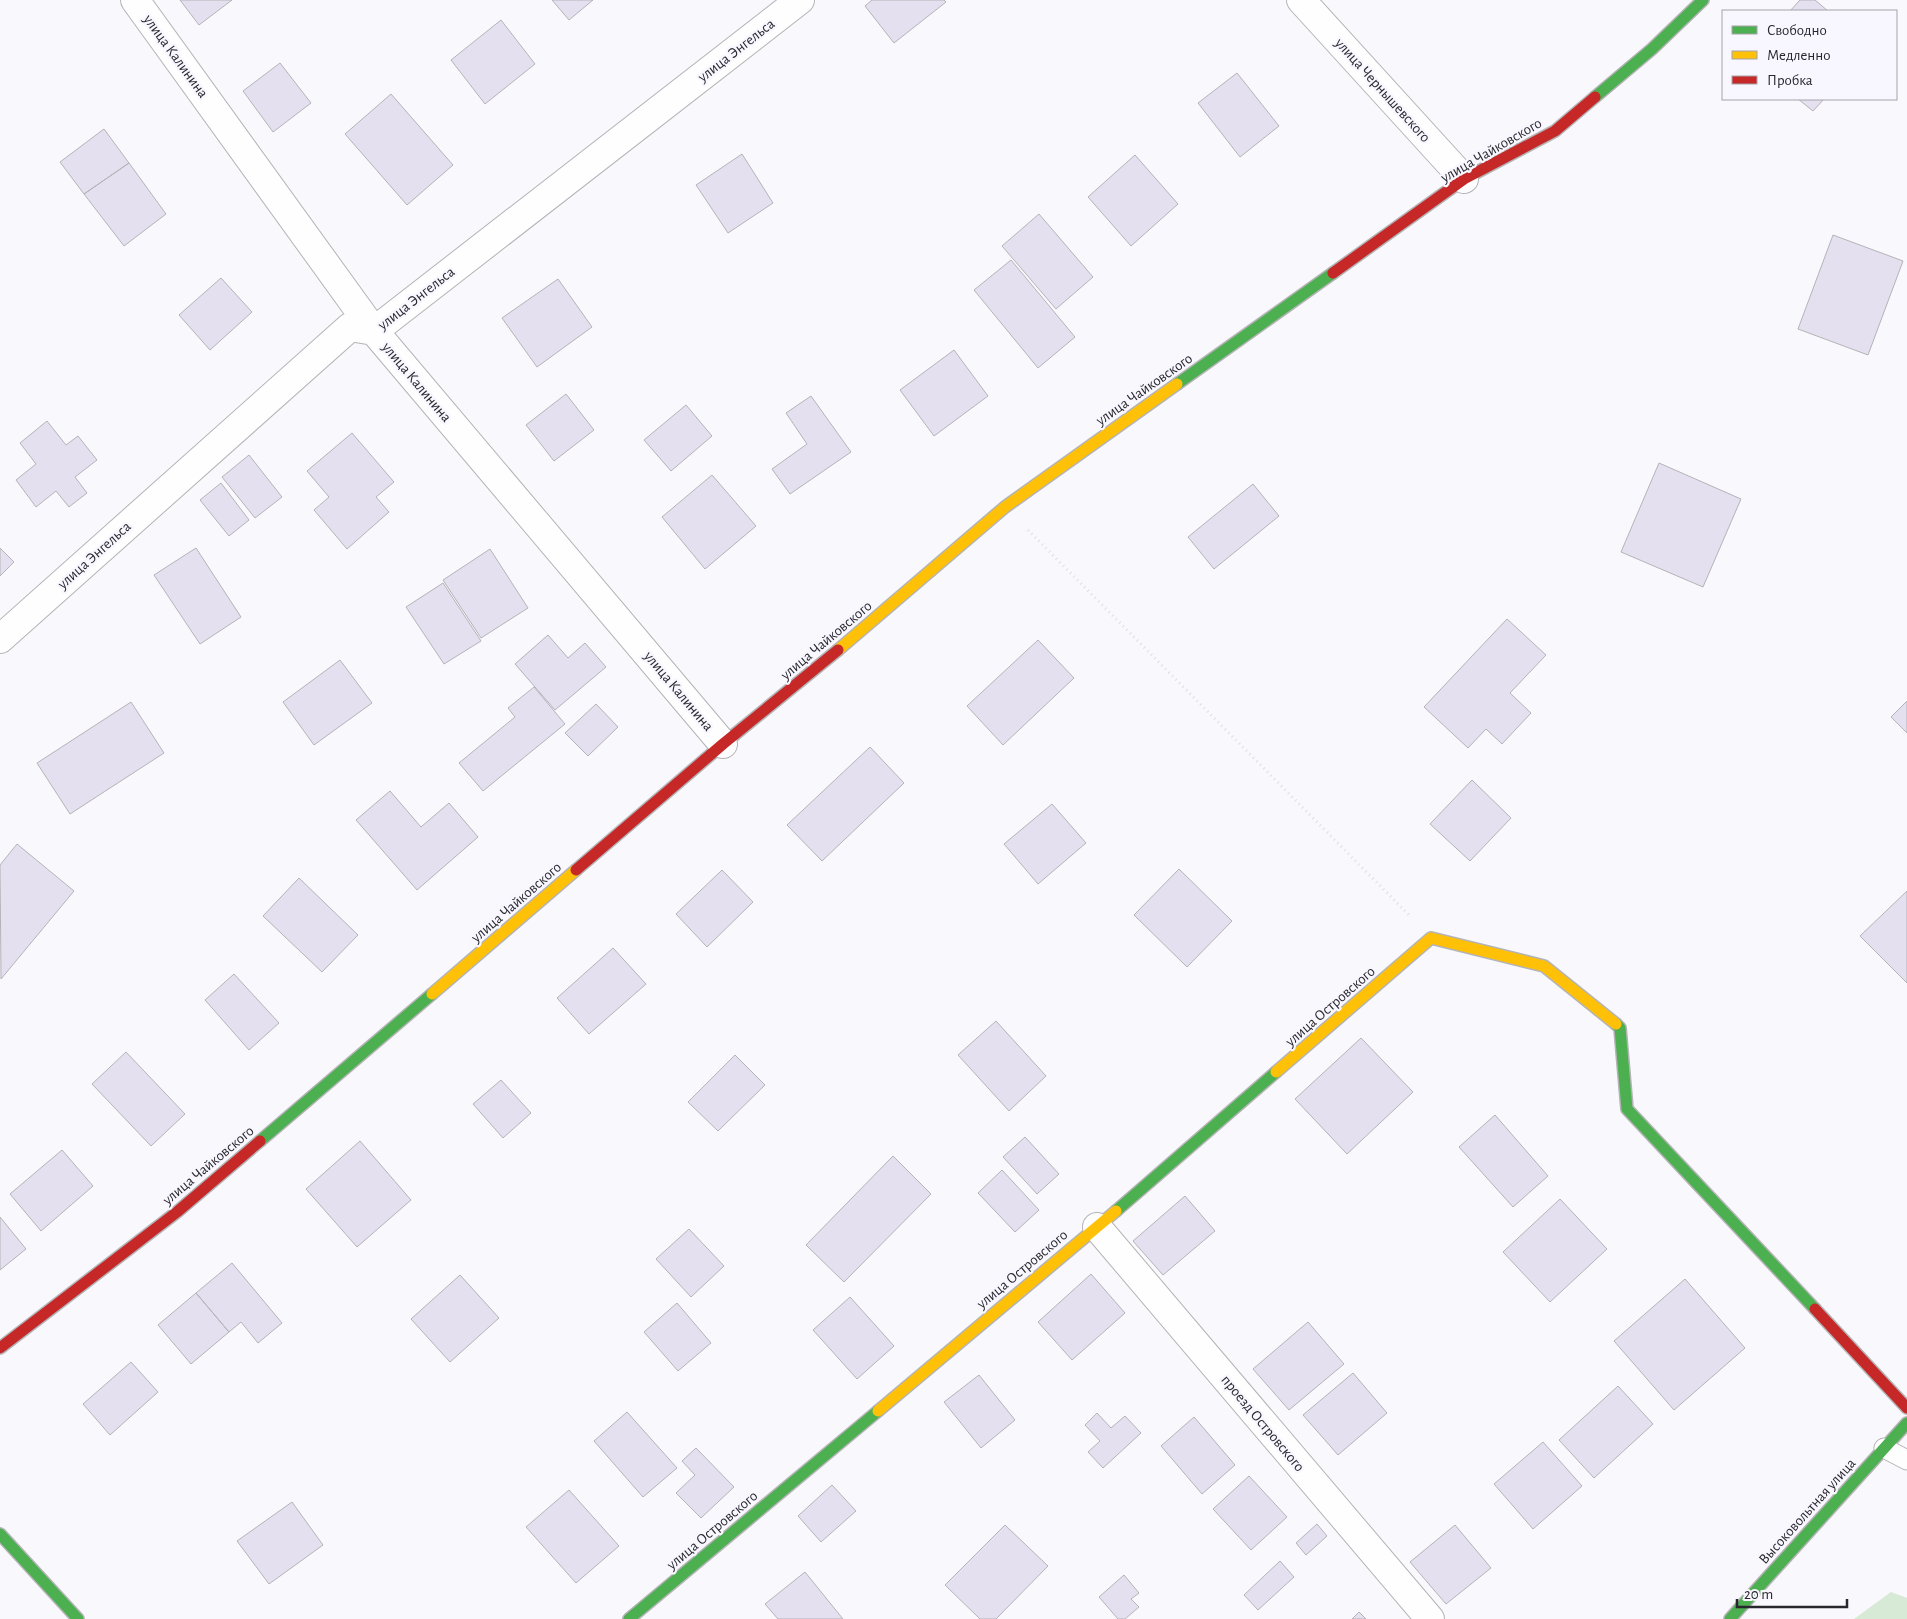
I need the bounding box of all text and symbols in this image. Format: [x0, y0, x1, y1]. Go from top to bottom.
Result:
legend [1722, 10, 1897, 100]
street label: улица Калинина [140, 11, 211, 101]
street label: улица Энгельса [694, 16, 778, 85]
text: Свободно [1767, 23, 1827, 38]
street label: улица Чернышевского [1331, 35, 1433, 145]
text: Медленно [1767, 48, 1831, 63]
text: Пробка [1767, 73, 1813, 88]
street label: улица Чайковского [1437, 115, 1544, 186]
street label: улица Энгельса [374, 264, 458, 333]
street label: улица Калинина [378, 339, 454, 425]
street label: улица Чайковского [1093, 351, 1195, 429]
street label: улица Энгельса [54, 519, 134, 593]
street label: улица Чайковского [777, 598, 875, 683]
street label: улица Калинина [640, 648, 716, 734]
street label: улица Чайковского [468, 859, 564, 946]
street label: улица Островского [1282, 964, 1378, 1050]
street label: улица Чайковского [159, 1123, 257, 1208]
street label: улица Островского [973, 1227, 1071, 1312]
street label: проезд Островского [1218, 1372, 1307, 1474]
street label: Высоковольтная улица [1756, 1455, 1859, 1567]
street label: улица Островского [663, 1488, 761, 1573]
scale bar [1737, 1576, 1847, 1608]
text: 20 m [1744, 1587, 1773, 1602]

